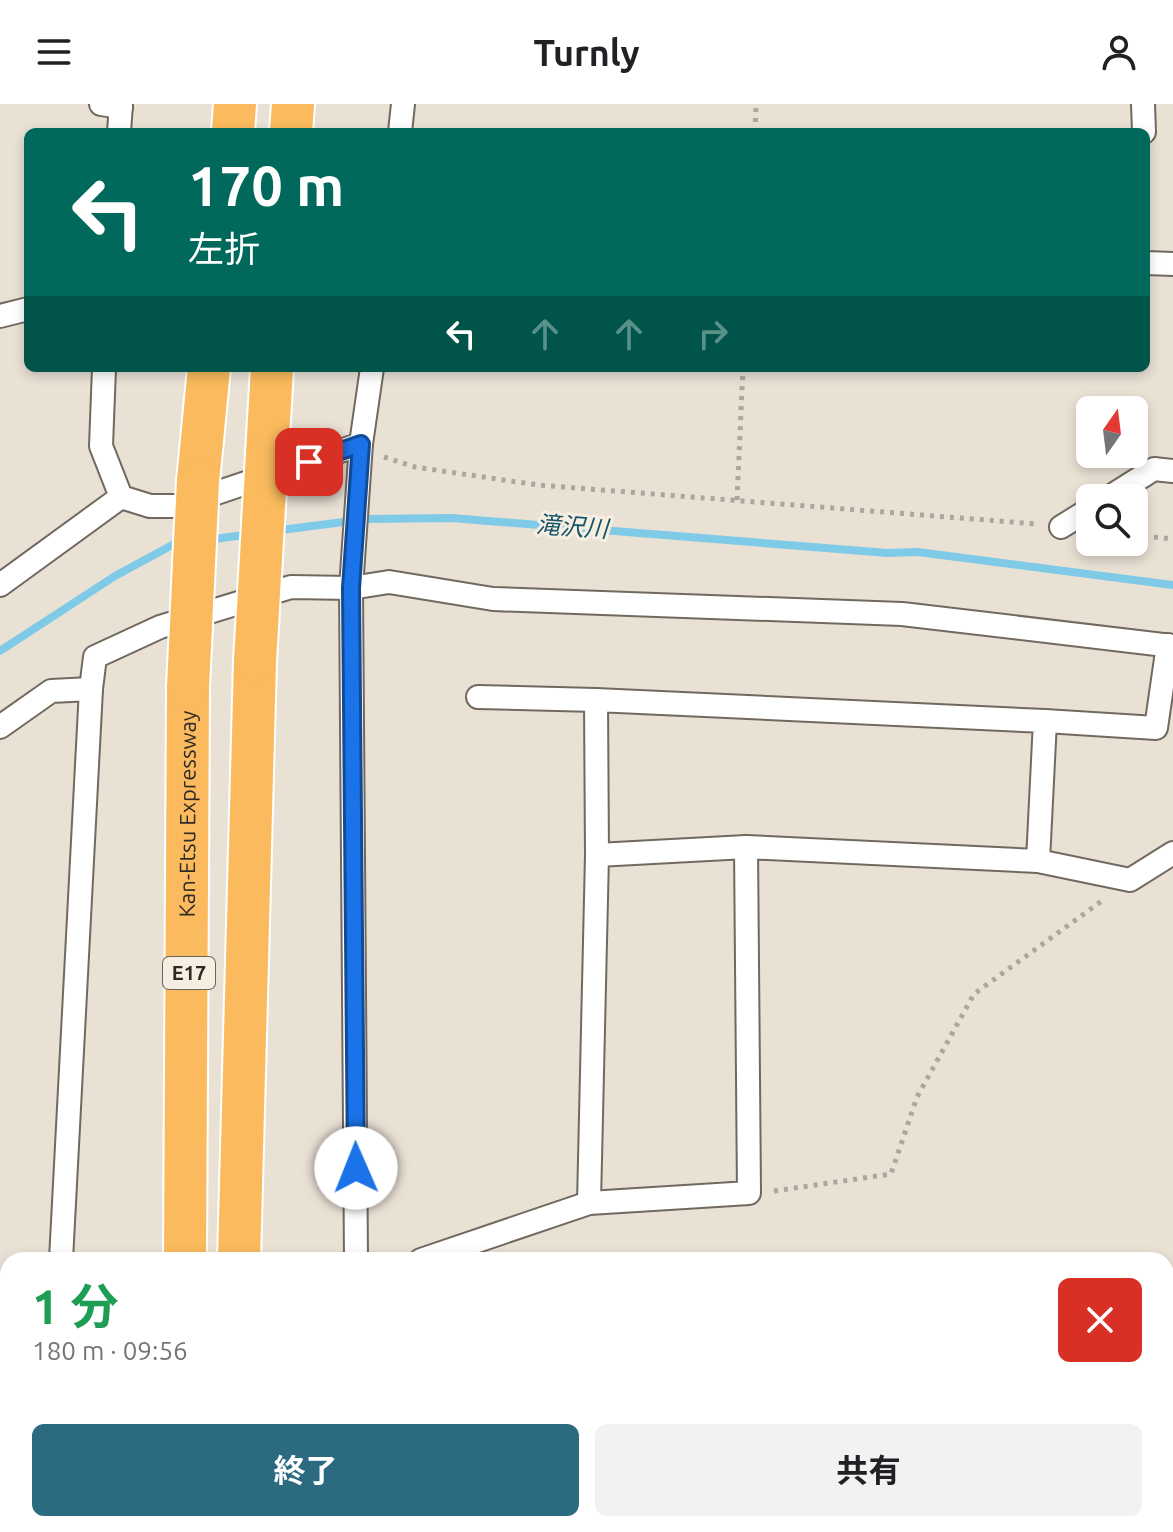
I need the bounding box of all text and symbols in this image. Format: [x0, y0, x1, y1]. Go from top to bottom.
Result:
icon: menu [32, 30, 76, 74]
icon: person [1097, 30, 1141, 74]
text: Turnly [533, 32, 640, 73]
text: 170 m [188, 154, 344, 217]
icon: left [56, 160, 160, 264]
text: 左折 [188, 228, 260, 269]
icon: left [439, 312, 483, 356]
icon: ahead [523, 312, 567, 356]
icon: ahead [607, 312, 651, 356]
icon: right [691, 312, 735, 356]
north arrow [1076, 396, 1148, 468]
map controls [1076, 396, 1148, 556]
pin [275, 428, 343, 496]
icon: arrive [287, 440, 331, 484]
button: search [1076, 484, 1148, 556]
water label: 滝沢川 [535, 511, 612, 543]
street label: Kan-Etsu Expressway [174, 710, 200, 918]
road number: E17 [163, 957, 215, 989]
position arrow [314, 1126, 398, 1210]
button: close [1058, 1278, 1142, 1362]
text: 1 分 [32, 1279, 118, 1333]
text: 180 m · 09:56 [32, 1336, 188, 1365]
button: 終了 [32, 1424, 579, 1516]
button: 共有 [595, 1424, 1142, 1516]

